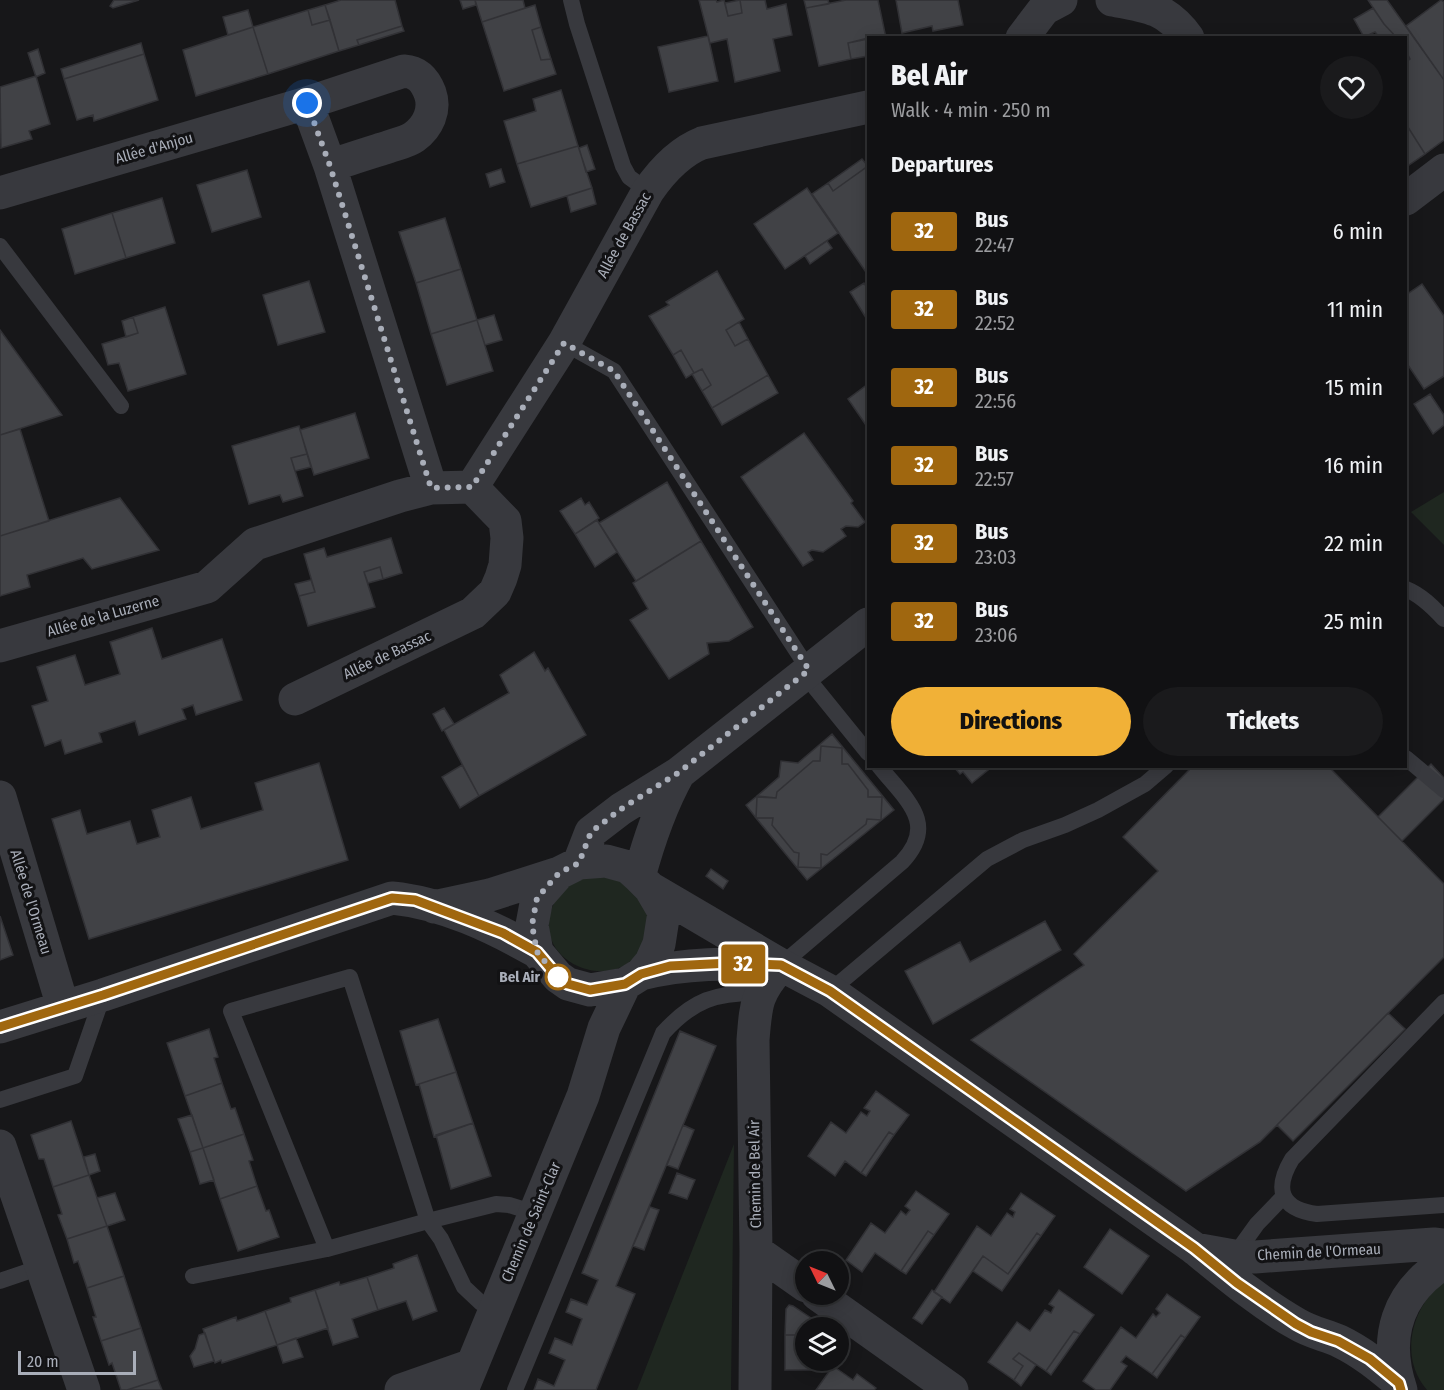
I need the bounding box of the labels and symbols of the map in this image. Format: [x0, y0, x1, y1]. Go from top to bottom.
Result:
your location [292, 88, 322, 118]
street label: Allée d'Anjou [113, 128, 195, 168]
street label: Allée de Bassac [593, 189, 655, 281]
street label: Allée de la Luzerne [45, 591, 161, 641]
street label: Allée de Bassac [340, 627, 434, 683]
street label: Allée de l'Ormeau [7, 847, 55, 957]
line badge: 32 [716, 944, 770, 984]
marker: Bel Air [545, 964, 571, 990]
place label: Bel Air [499, 968, 541, 986]
street label: Chemin de Bel Air [745, 1119, 765, 1228]
street label: Chemin de Saint-Clar [498, 1159, 565, 1285]
street label: Chemin de l'Ormeau [1257, 1240, 1381, 1264]
north arrow [795, 1251, 849, 1305]
scale bar [18, 1348, 136, 1376]

